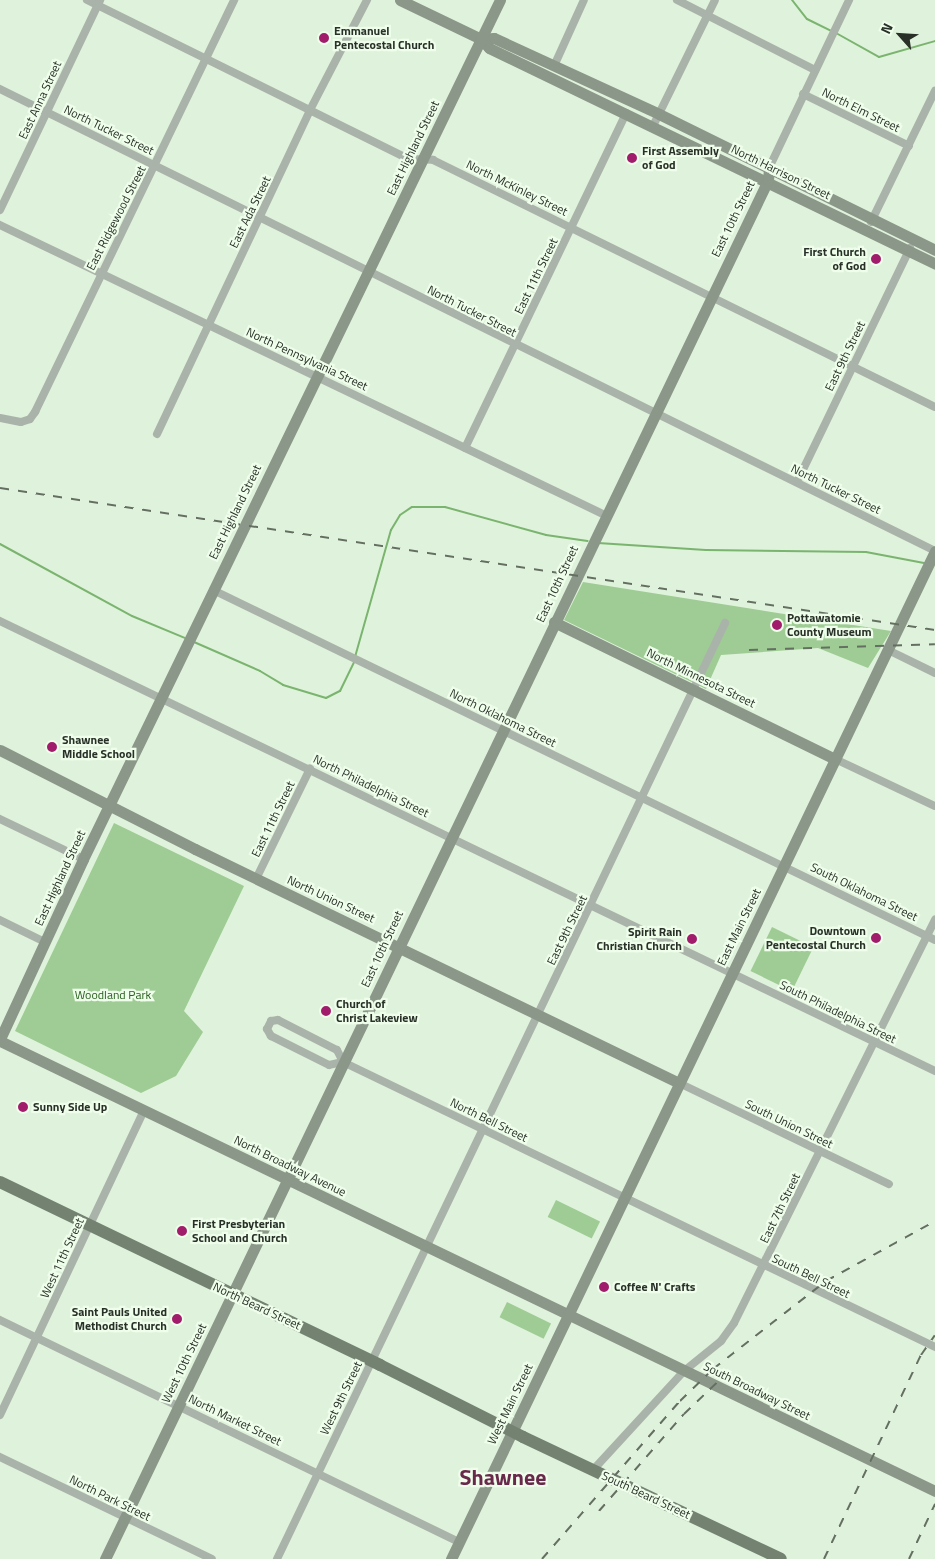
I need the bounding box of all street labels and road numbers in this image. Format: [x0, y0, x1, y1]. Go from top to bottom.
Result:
street label: East Anna Street [16, 59, 64, 141]
street label: North Elm Street [820, 85, 902, 135]
street label: East Highland Street [384, 98, 442, 198]
street label: North Tucker Street [62, 102, 156, 158]
street label: North Harrison Street [729, 142, 833, 202]
street label: North McKinley Street [464, 157, 570, 219]
street label: East Ridgewood Street [83, 163, 149, 273]
street label: East Ada Street [226, 174, 274, 250]
street label: East 10th Street [708, 179, 758, 259]
street label: East 11th Street [511, 236, 561, 316]
street label: North Tucker Street [425, 282, 519, 340]
street label: East 9th Street [822, 319, 868, 393]
street label: North Pennsylvania Street [244, 325, 370, 393]
street label: North Tucker Street [789, 461, 883, 517]
street label: East Highland Street [206, 462, 264, 562]
street label: East 10th Street [533, 543, 581, 625]
street label: North Minnesota Street [644, 645, 758, 711]
street label: North Oklahoma Street [447, 686, 559, 750]
street label: North Philadelphia Street [311, 752, 431, 820]
street label: East 11th Street [248, 779, 298, 859]
street label: East Highland Street [32, 828, 88, 928]
street label: South Oklahoma Street [808, 860, 920, 924]
street label: North Union Street [285, 872, 377, 926]
street label: East Main Street [714, 886, 764, 968]
street label: East 9th Street [544, 893, 590, 967]
street label: East 10th Street [358, 908, 406, 990]
street label: South Philadelphia Street [777, 978, 899, 1046]
street label: North Bell Street [448, 1095, 530, 1145]
street label: South Union Street [743, 1097, 835, 1151]
street label: North Broadway Avenue [232, 1133, 348, 1199]
street label: East 7th Street [757, 1171, 803, 1245]
street label: West 11th Street [37, 1216, 87, 1300]
street label: South Bell Street [770, 1251, 852, 1301]
street label: North Beard Street [211, 1279, 303, 1333]
street label: West 10th Street [159, 1321, 209, 1405]
street label: West 9th Street [317, 1359, 365, 1437]
street label: South Broadway Street [701, 1359, 813, 1423]
street label: West Main Street [484, 1361, 536, 1447]
street label: North Market Street [186, 1391, 284, 1449]
street label: South Beard Street [600, 1468, 692, 1522]
street label: North Park Street [67, 1472, 153, 1524]

